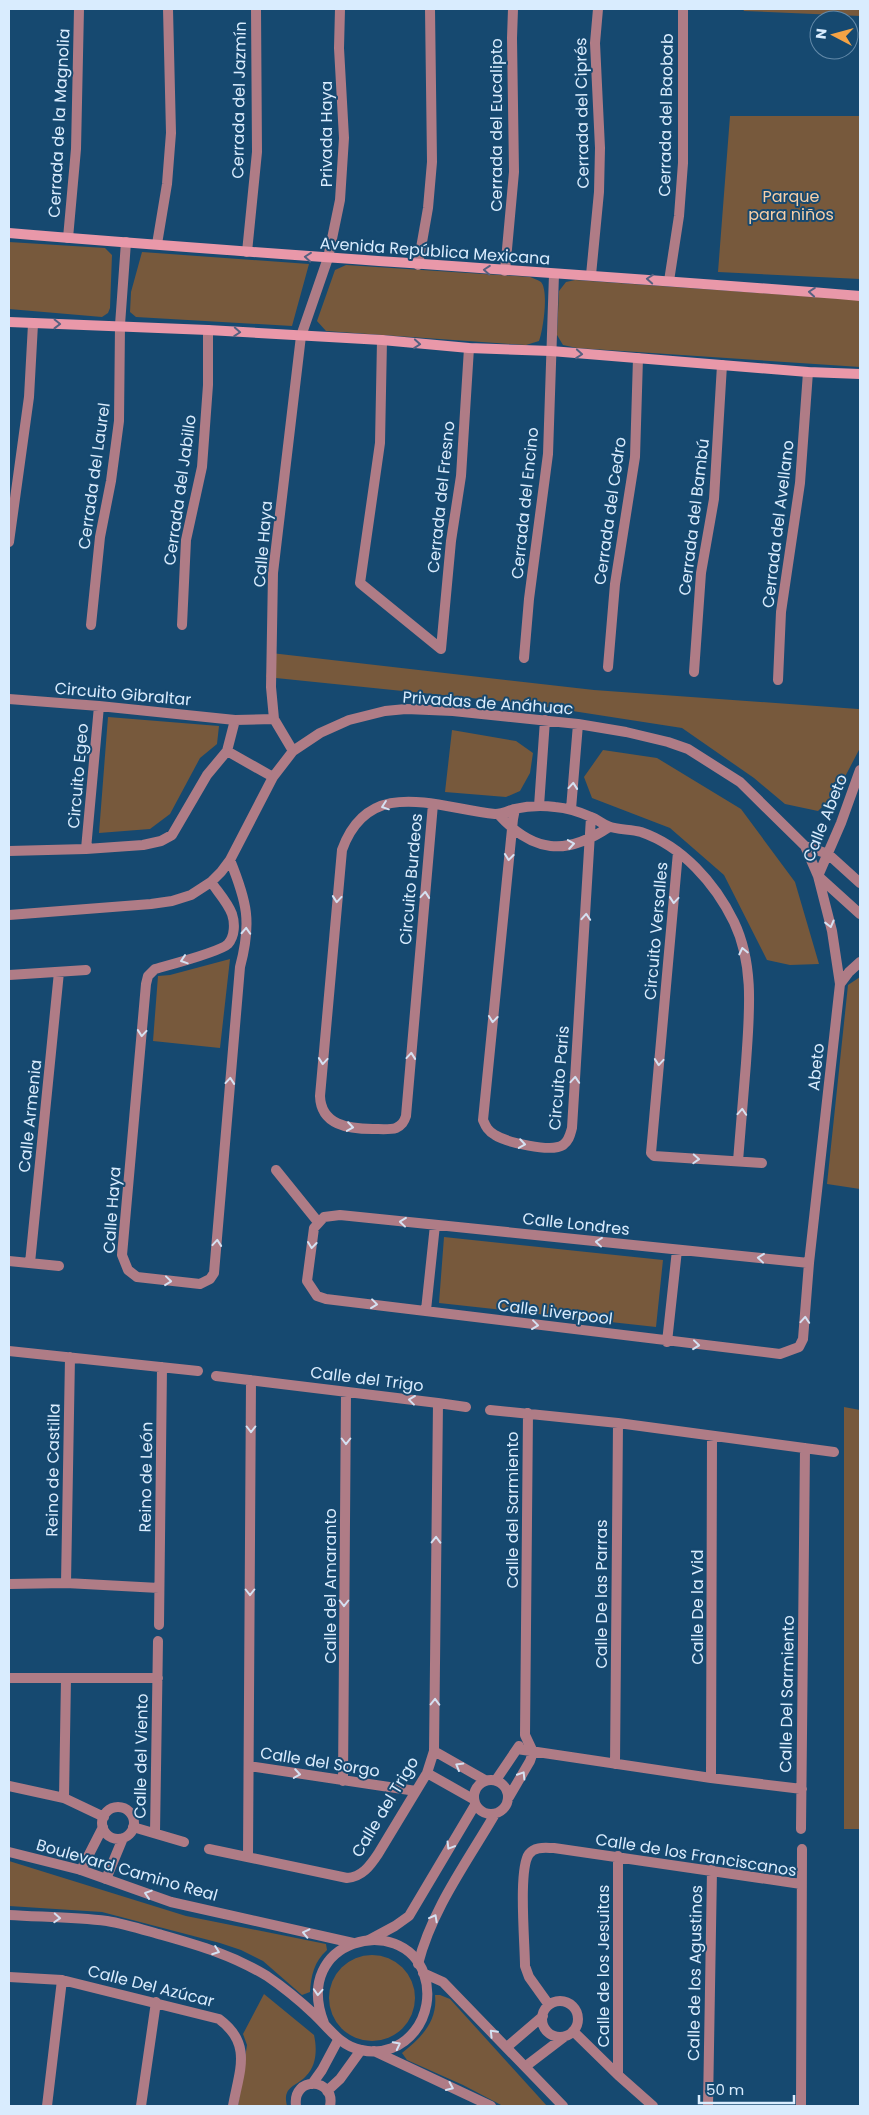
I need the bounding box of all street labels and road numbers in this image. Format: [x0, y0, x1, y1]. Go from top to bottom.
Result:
street label: Cerrada del Jazmín [226, 21, 252, 179]
street label: Cerrada de la Magnolia [43, 28, 75, 218]
street label: Cerrada del Baobab [653, 33, 679, 197]
street label: Cerrada del Ciprés [569, 37, 595, 189]
street label: Cerrada del Eucalipto [485, 38, 508, 212]
street label: Privada Haya [315, 81, 338, 187]
street label: Avenida República Mexicana [319, 231, 551, 271]
street label: Cerrada del Laurel [72, 401, 116, 551]
street label: Cerrada del Jabillo [158, 413, 202, 567]
street label: Cerrada del Fresno [422, 420, 460, 574]
street label: Cerrada del Encino [506, 426, 544, 580]
street label: Cerrada del Cedro [588, 436, 632, 586]
street label: Cerrada del Bambú [673, 437, 715, 597]
street label: Cerrada del Avellano [756, 439, 800, 609]
street label: Calle Haya [248, 500, 278, 588]
street label: Circuito Gibraltar [54, 677, 192, 711]
street label: Privadas de Anáhuac [402, 686, 574, 720]
street label: Circuito Egeo [62, 722, 94, 830]
street label: Calle Abeto [797, 771, 853, 865]
street label: Circuito Burdeos [394, 812, 428, 946]
street label: Circuito Versalles [639, 861, 673, 1001]
street label: Circuito Paris [543, 1025, 575, 1131]
street label: Abeto [802, 1042, 830, 1092]
street label: Calle Armenia [13, 1058, 47, 1174]
street label: Calle Haya [97, 1166, 127, 1254]
street label: Calle Londres [521, 1207, 631, 1241]
street label: Calle Liverpool [496, 1294, 614, 1330]
street label: Calle del Trigo [309, 1361, 425, 1397]
street label: Reino de Castilla [40, 1403, 66, 1537]
street label: Reino de León [134, 1421, 158, 1533]
street label: Calle del Sarmiento [501, 1432, 524, 1589]
street label: Calle del Amaranto [319, 1508, 342, 1664]
street label: Calle De las Parras [590, 1519, 613, 1669]
street label: Calle De la Vid [686, 1549, 709, 1665]
street label: Calle Del Sarmiento [774, 1615, 800, 1773]
street label: Calle del Viento [128, 1693, 154, 1819]
street label: Calle del Sorgo [259, 1741, 381, 1783]
street label: Calle del Trigo [346, 1752, 424, 1862]
street label: Calle de los Franciscanos [594, 1828, 798, 1882]
street label: Boulevard Camino Real [34, 1833, 220, 1907]
street label: Calle de los Jesuitas [592, 1885, 615, 2047]
street label: Calle de los Agustinos [682, 1885, 708, 2061]
street label: Calle Del Azúcar [85, 1959, 217, 2013]

